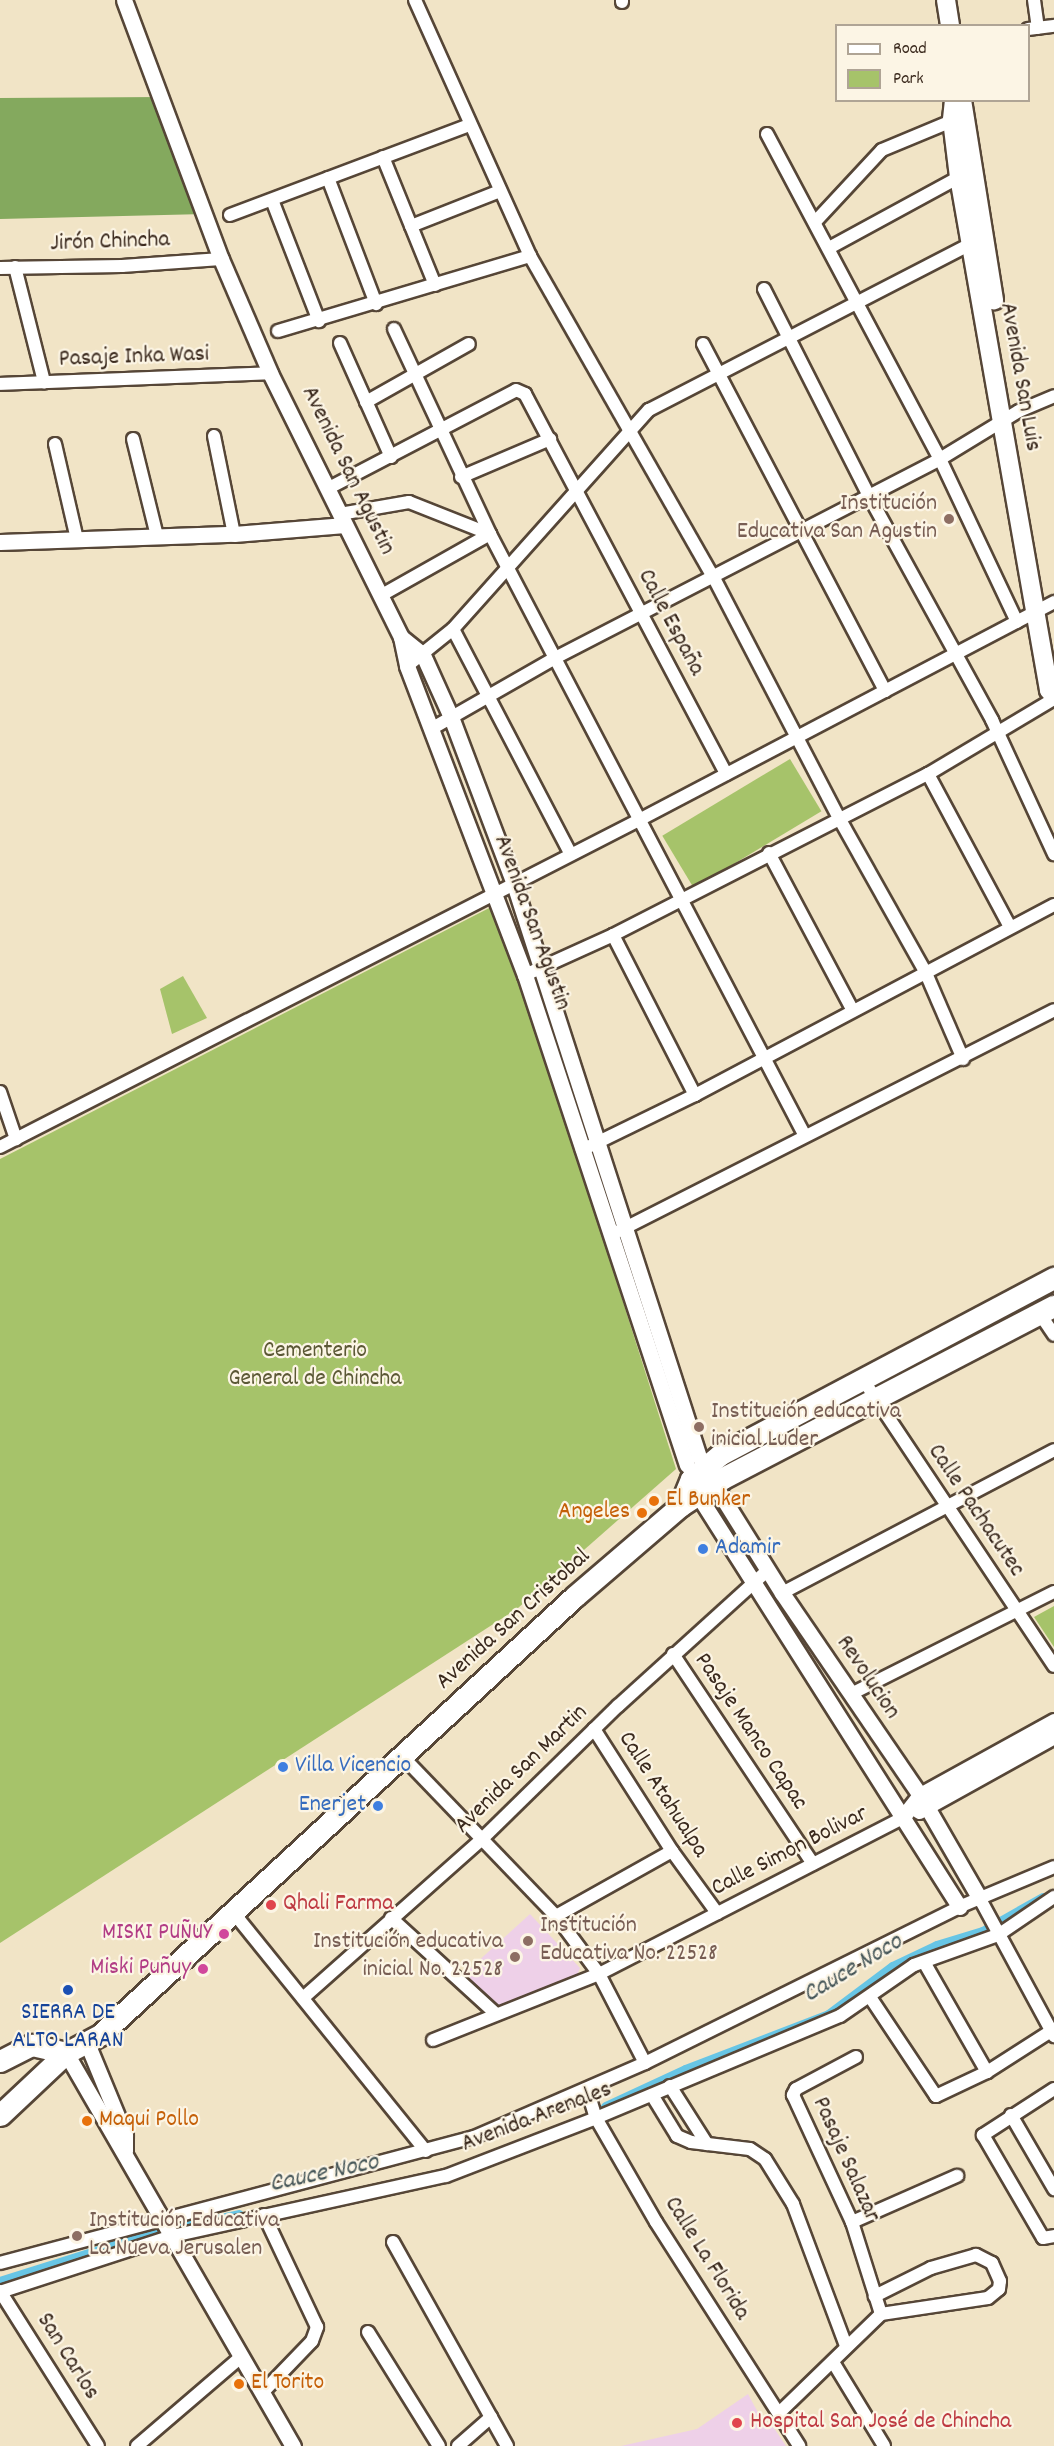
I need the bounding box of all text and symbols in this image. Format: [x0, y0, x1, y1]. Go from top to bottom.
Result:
legend [835, 24, 1030, 102]
text: Road [893, 37, 927, 62]
text: Park [893, 67, 924, 92]
street label: Jirón Chincha [50, 227, 170, 259]
street label: Avenida San Luis [992, 301, 1046, 453]
street label: Pasaje Inka Wasi [58, 341, 210, 375]
street label: Avenida San Agustin [294, 382, 400, 560]
place label: Institución Educativa San Agustin [737, 491, 937, 547]
marker: Institución Educativa San Agustin [942, 512, 956, 526]
street label: Calle España [630, 565, 710, 681]
street label: Avenida San Agustin [486, 832, 576, 1014]
park label: Cementerio General de Chincha [228, 1338, 402, 1394]
place label: Institución educativa inicial Luder [711, 1399, 901, 1455]
marker: Institución educativa inicial Luder [692, 1420, 706, 1434]
street label: Calle Pachacutec [920, 1439, 1030, 1583]
place label: El Bunker [666, 1487, 750, 1515]
marker: El Bunker [647, 1494, 661, 1508]
place label: Angeles [558, 1499, 630, 1527]
marker: Angeles [635, 1506, 649, 1520]
place label: Adamir [715, 1535, 780, 1563]
marker: Adamir [696, 1542, 710, 1556]
street label: Avenida San Cristobal [431, 1543, 597, 1697]
street label: Revolucion [829, 1631, 905, 1725]
street label: Pasaje Manco Capac [687, 1648, 813, 1816]
street label: Avenida San Martin [449, 1699, 595, 1841]
street label: Calle Atahualpa [611, 1727, 713, 1863]
place label: Villa Vicencio [295, 1753, 411, 1781]
marker: Villa Vicencio [276, 1760, 290, 1774]
place label: Enerjet [299, 1792, 366, 1820]
marker: Enerjet [371, 1799, 385, 1813]
street label: Calle Simon Bolivar [707, 1800, 873, 1904]
place label: Qhali Farma [283, 1891, 393, 1919]
marker: Qhali Farma [264, 1898, 278, 1912]
place label: Institución Educativa No. 22528 [540, 1913, 718, 1969]
place label: MISKI PUÑUY [102, 1920, 212, 1948]
marker: MISKI PUÑUY [217, 1927, 231, 1941]
water label: Cauce Noco [798, 1927, 908, 2011]
place label: Institución educativa inicial No. 22528 [313, 1929, 503, 1985]
marker: Institución Educativa No. 22528 [521, 1934, 535, 1948]
marker: Institución educativa inicial No. 22528 [508, 1950, 522, 1964]
place label: Miski Puñuy [90, 1955, 191, 1983]
marker: Miski Puñuy [196, 1962, 210, 1976]
marker: SIERRA DE ALTO LARAN [61, 1983, 75, 1997]
place label: SIERRA DE ALTO LARAN [12, 2000, 124, 2056]
street label: Avenida Arenales [458, 2076, 616, 2160]
street label: Pasaje Salazar [805, 2093, 885, 2227]
place label: Maqui Pollo [99, 2107, 199, 2135]
marker: Maqui Pollo [80, 2114, 94, 2128]
water label: Cauce Noco [267, 2147, 381, 2201]
street label: Calle La Florida [657, 2192, 755, 2326]
place label: Institución Educativa La Nueva Jerusalen [89, 2208, 279, 2264]
marker: Institución Educativa La Nueva Jerusalen [70, 2229, 84, 2243]
street label: San Carlos [29, 2308, 105, 2406]
place label: El Torito [251, 2370, 324, 2398]
marker: El Torito [232, 2377, 246, 2391]
place label: Hospital San José de Chincha [750, 2409, 1011, 2437]
marker: Hospital San José de Chincha [728, 2414, 746, 2432]

